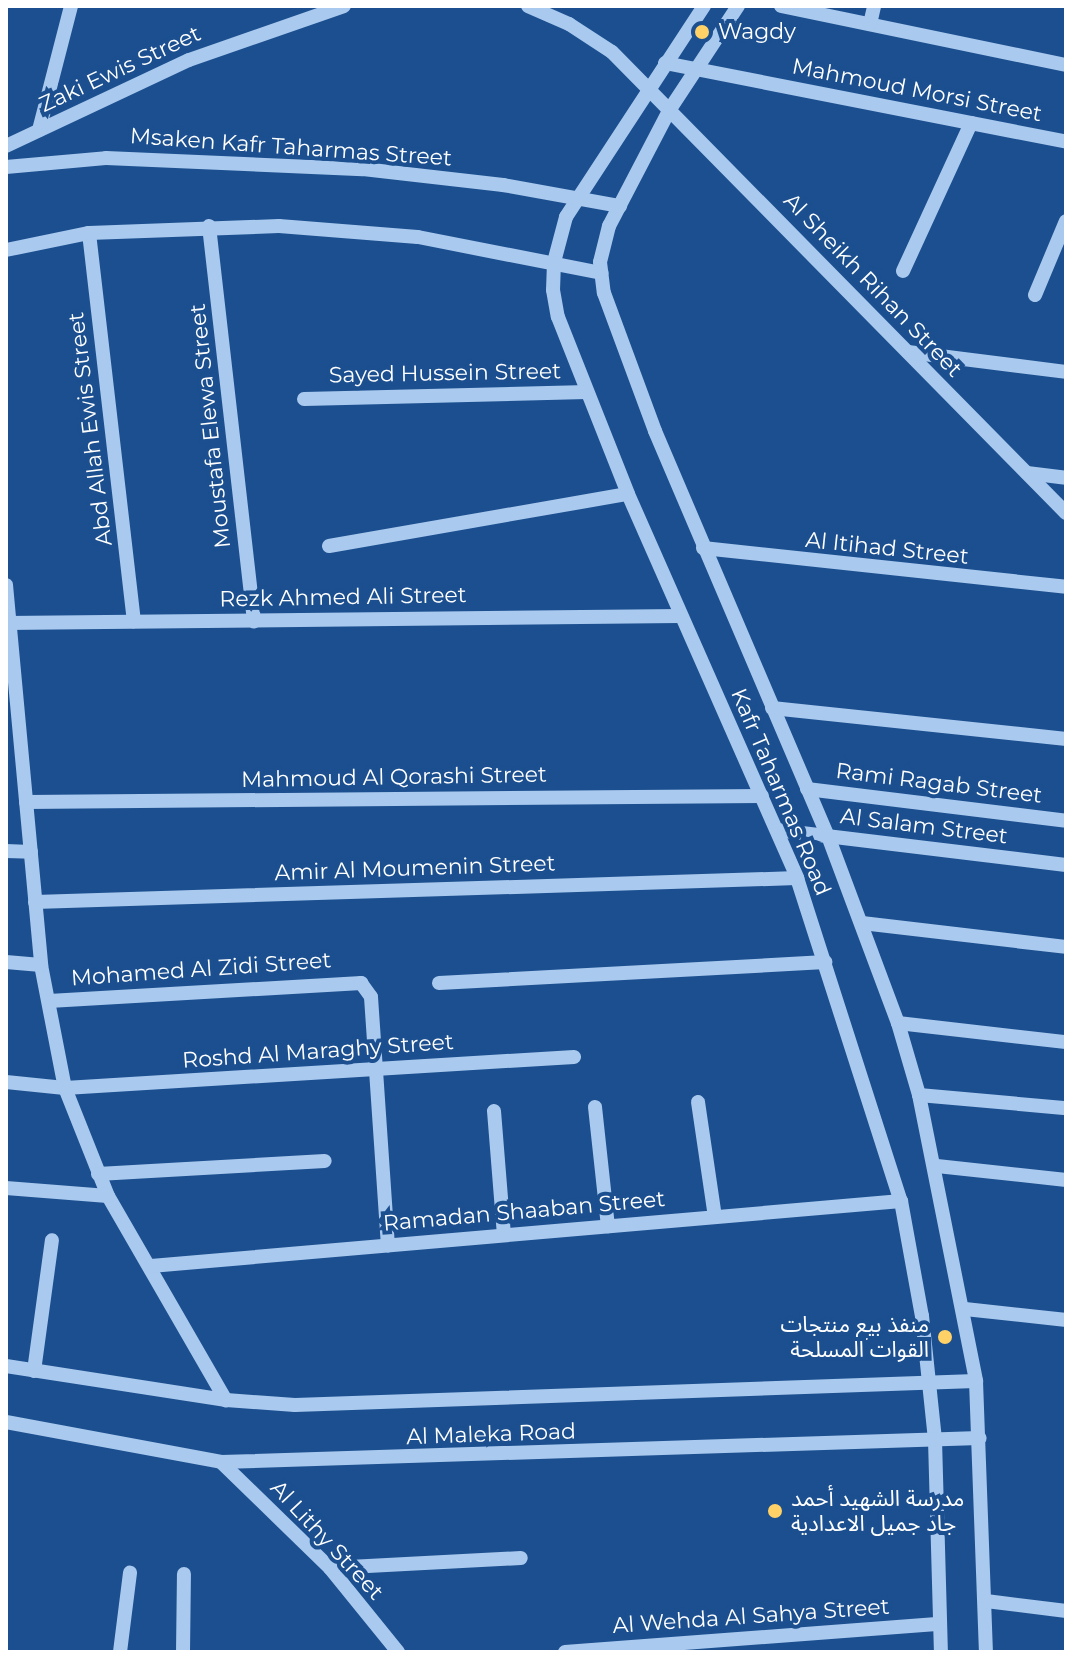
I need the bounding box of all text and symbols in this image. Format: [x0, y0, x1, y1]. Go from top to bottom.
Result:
place label: Wagdy [718, 19, 796, 45]
street label: Zaki Ewis Street [35, 20, 205, 118]
marker: Wagdy [693, 23, 711, 41]
street label: Mahmoud Morsi Street [790, 53, 1044, 127]
street label: Msaken Kafr Taharmas Street [129, 123, 453, 171]
street label: Al Sheikh Rihan Street [778, 187, 968, 383]
street label: Moustafa Elewa Street [184, 302, 236, 550]
street label: Abd Allah Ewis Street [63, 311, 117, 547]
street label: Sayed Hussein Street [329, 358, 561, 388]
street label: Al Itihad Street [804, 526, 970, 570]
street label: Rezk Ahmed Ali Street [219, 582, 467, 612]
street label: Kafr Taharmas Road [725, 685, 837, 899]
street label: Rami Ragab Street [834, 757, 1044, 809]
street label: Mahmoud Al Qorashi Street [241, 761, 547, 793]
street label: Al Salam Street [839, 803, 1009, 849]
street label: Amir Al Moumenin Street [274, 850, 556, 886]
street label: Mohamed Al Zidi Street [70, 947, 332, 991]
street label: Roshd Al Maraghy Street [181, 1028, 455, 1074]
street label: Ramadan Shaaban Street [382, 1186, 666, 1236]
place label: منفذ بيع منتجات القوات المسلحة [780, 1311, 929, 1362]
marker: منفذ بيع منتجات القوات المسلحة [936, 1328, 954, 1346]
street label: Al Maleka Road [406, 1418, 576, 1450]
street label: Al Lithy Street [265, 1475, 389, 1605]
place label: مدرسة الشهيد أحمد جاد جميل الاعدادية [791, 1485, 964, 1536]
marker: مدرسة الشهيد أحمد جاد جميل الاعدادية [766, 1502, 784, 1520]
street label: Al Wehda Al Sahya Street [612, 1593, 890, 1639]

